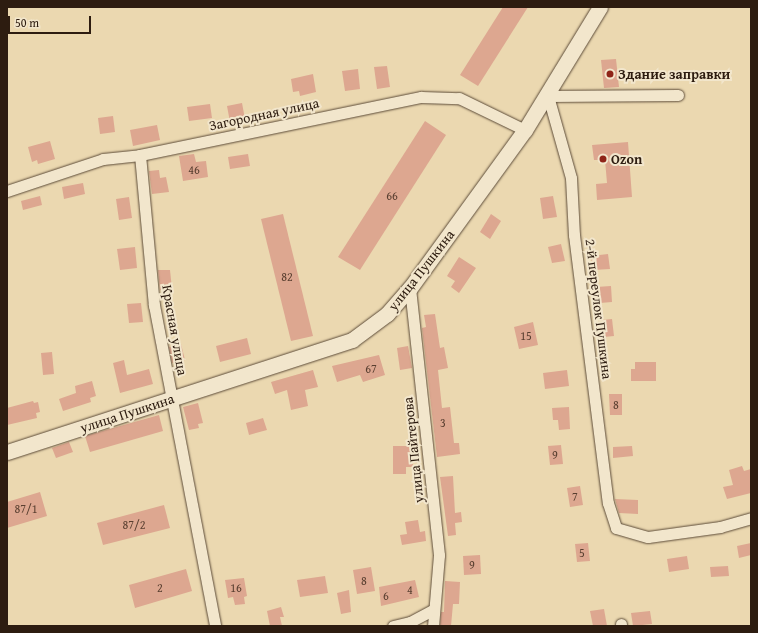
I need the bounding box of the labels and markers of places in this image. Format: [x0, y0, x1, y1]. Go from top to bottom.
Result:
place label: Здание заправки [618, 66, 730, 82]
marker: Здание заправки [605, 69, 615, 79]
place label: Ozon [611, 151, 642, 167]
marker: Ozon [598, 154, 608, 164]

